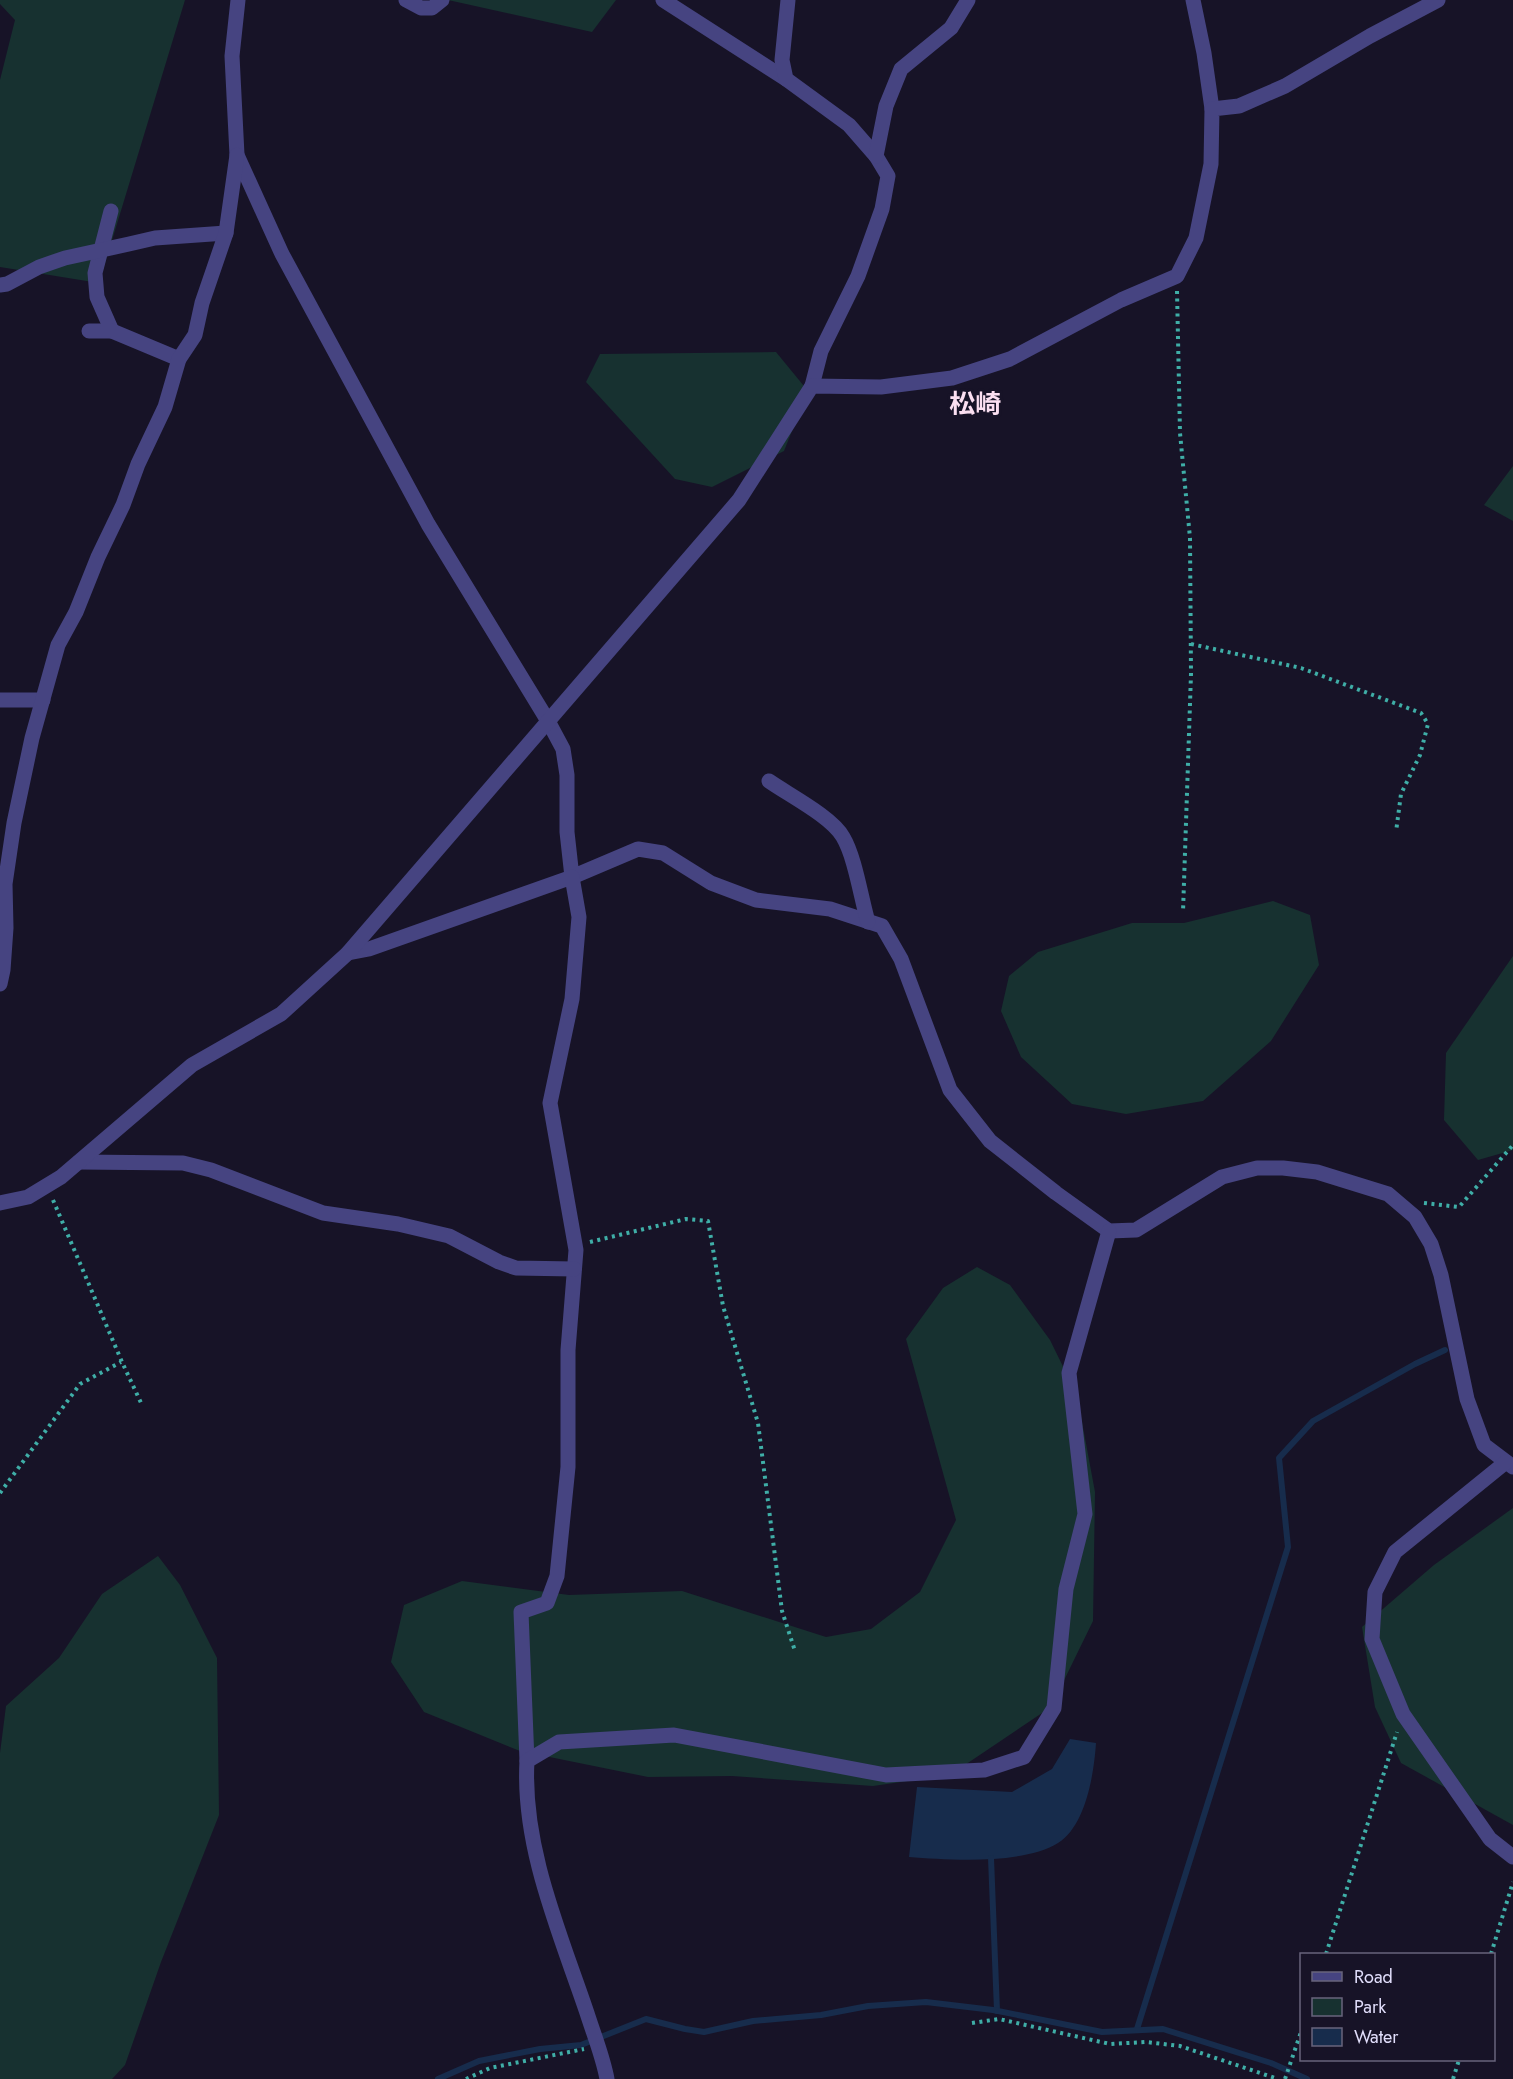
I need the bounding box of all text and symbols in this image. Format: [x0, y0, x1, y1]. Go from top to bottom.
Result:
district label: 松崎 [949, 385, 1001, 423]
legend [1300, 1953, 1495, 2061]
text: Road [1354, 1964, 1393, 1990]
text: Park [1354, 1994, 1386, 2020]
text: Water [1354, 2024, 1399, 2050]

